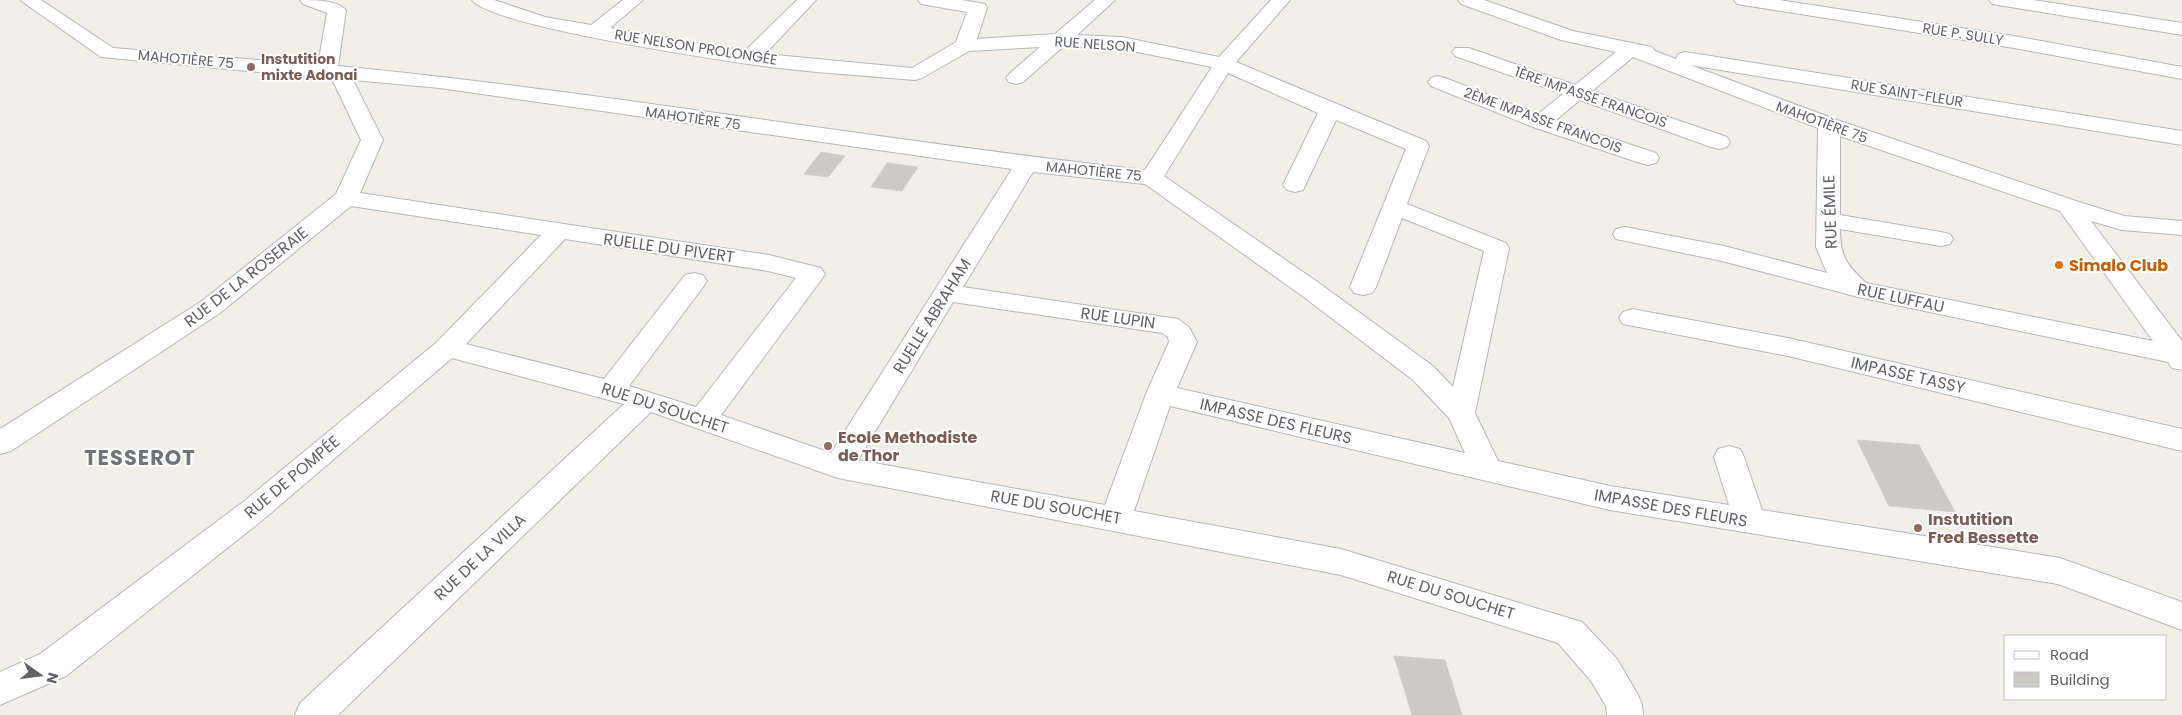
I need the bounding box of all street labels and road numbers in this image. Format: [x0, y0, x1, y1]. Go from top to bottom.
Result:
street label: RUE P. SULLY [1921, 18, 2005, 50]
street label: RUE NELSON PROLONGÉE [613, 24, 779, 70]
street label: RUE NELSON [1054, 31, 1136, 57]
street label: MAHOTIÈRE 75 [137, 45, 235, 73]
street label: 1ÈRE IMPASSE FRANCOIS [1512, 62, 1670, 132]
street label: RUE SAINT-FLEUR [1849, 74, 1965, 112]
street label: 2ÈME IMPASSE FRANCOIS [1461, 82, 1625, 158]
street label: MAHOTIÈRE 75 [1773, 96, 1871, 148]
street label: MAHOTIÈRE 75 [644, 101, 742, 135]
street label: MAHOTIÈRE 75 [1045, 156, 1143, 186]
street label: RUE ÉMILE [1817, 175, 1843, 249]
street label: RUE DE LA ROSERAIE [179, 221, 313, 333]
street label: RUELLE DU PIVERT [602, 227, 736, 269]
street label: RUELLE ABRAHAM [887, 254, 977, 378]
street label: RUE LUFFAU [1855, 278, 1947, 318]
street label: RUE LUPIN [1079, 301, 1157, 335]
street label: IMPASSE TASSY [1849, 351, 1968, 399]
street label: RUE DU SOUCHET [598, 377, 732, 440]
street label: IMPASSE DES FLEURS [1198, 392, 1354, 450]
street label: RUE DE POMPÉE [239, 430, 345, 524]
street label: IMPASSE DES FLEURS [1593, 483, 1749, 533]
street label: RUE DU SOUCHET [989, 484, 1124, 530]
street label: RUE DE LA VILLA [429, 508, 531, 606]
street label: RUE DU SOUCHET [1384, 565, 1518, 625]

